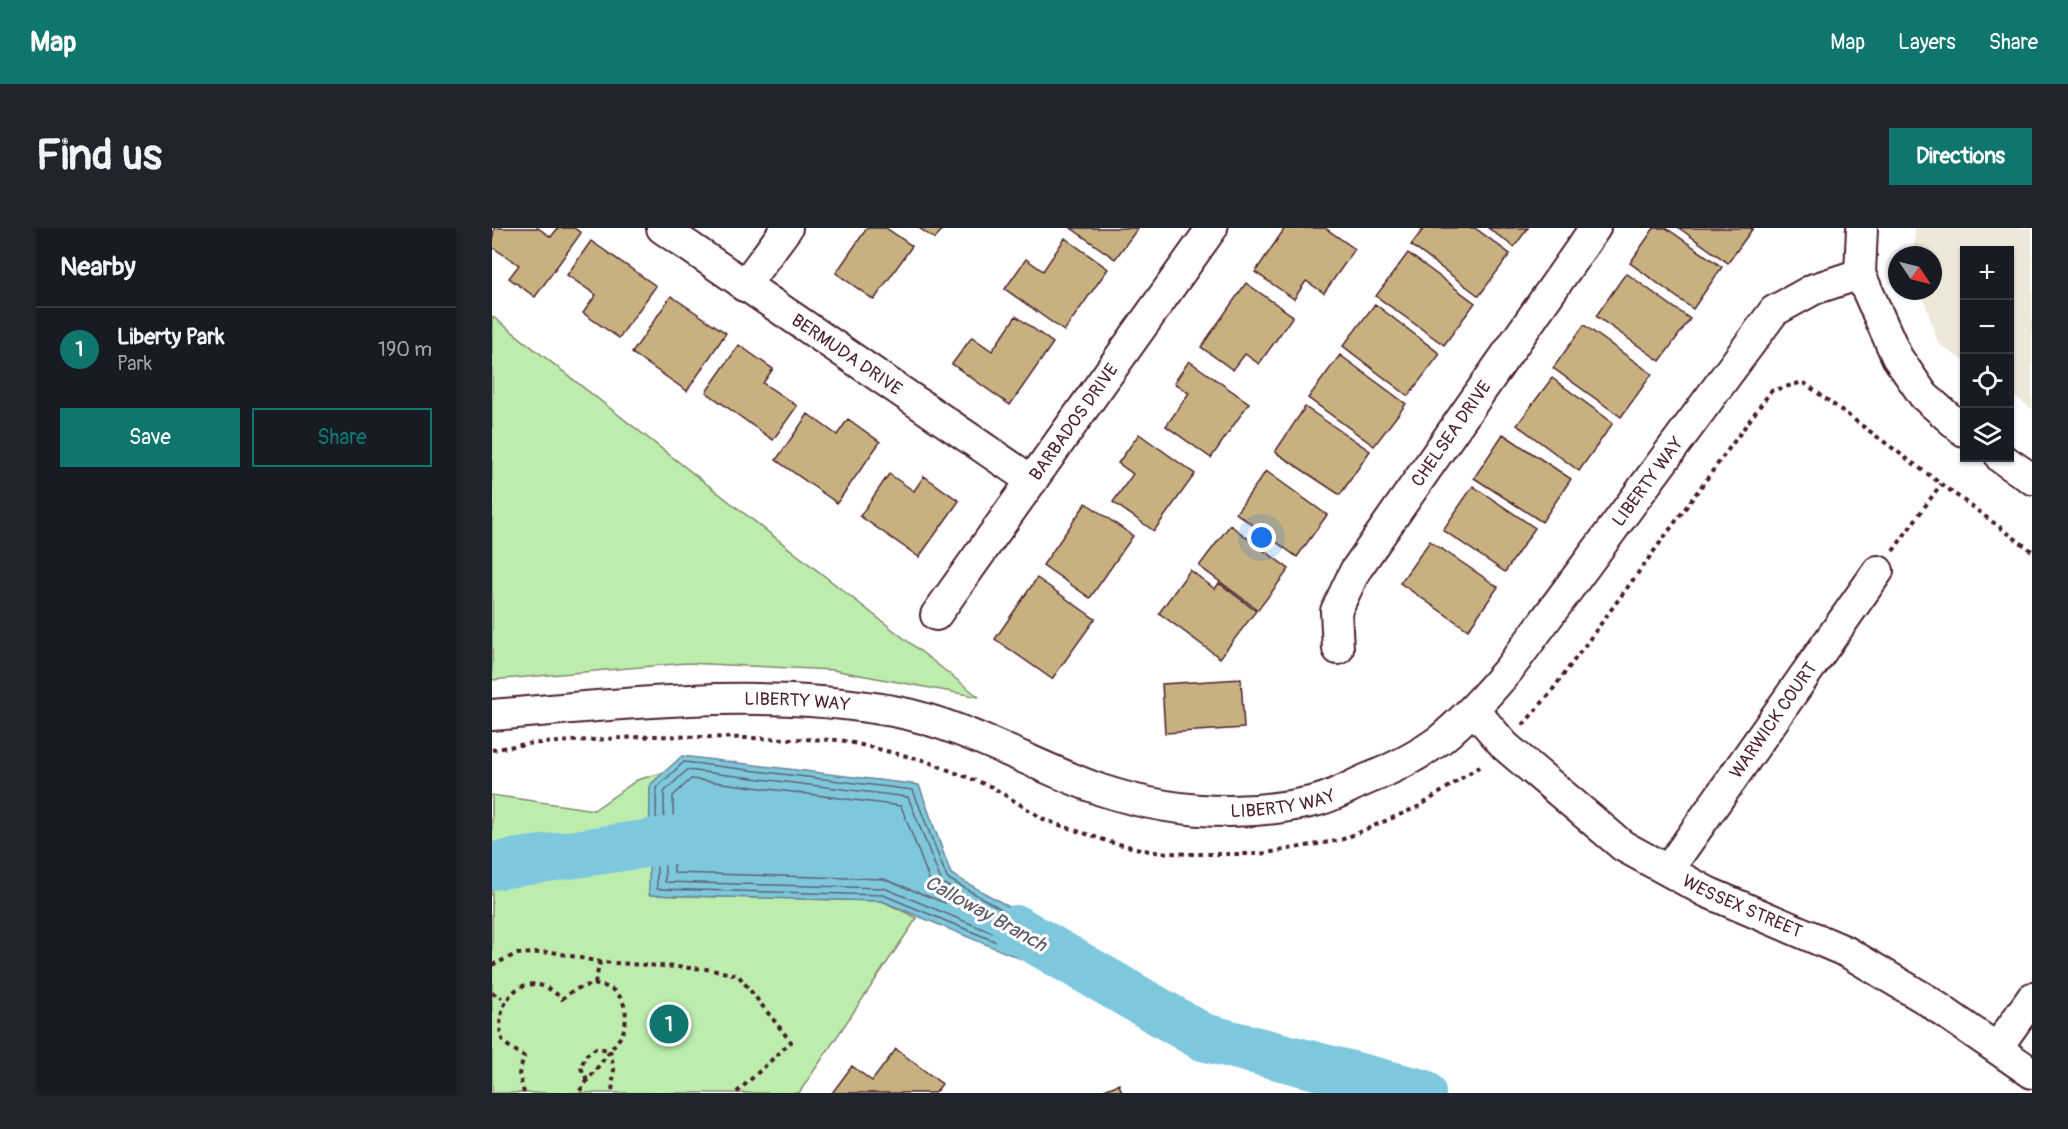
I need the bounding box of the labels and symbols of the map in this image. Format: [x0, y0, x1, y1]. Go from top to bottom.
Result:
north arrow [1888, 246, 1942, 300]
street label: BERMUDA DRIVE [787, 309, 906, 401]
street label: BARBADOS DRIVE [1024, 359, 1124, 485]
street label: CHELSEA DRIVE [1406, 376, 1497, 492]
street label: LIBERTY WAY [1607, 432, 1689, 531]
your location [1247, 523, 1276, 552]
street label: WARWICK COURT [1725, 658, 1822, 783]
street label: LIBERTY WAY [744, 688, 852, 717]
street label: LIBERTY WAY [1230, 784, 1340, 823]
water label: Calloway Branch [920, 870, 1052, 958]
street label: WESSEX STREET [1678, 870, 1806, 943]
pin: 1 [650, 1002, 688, 1046]

